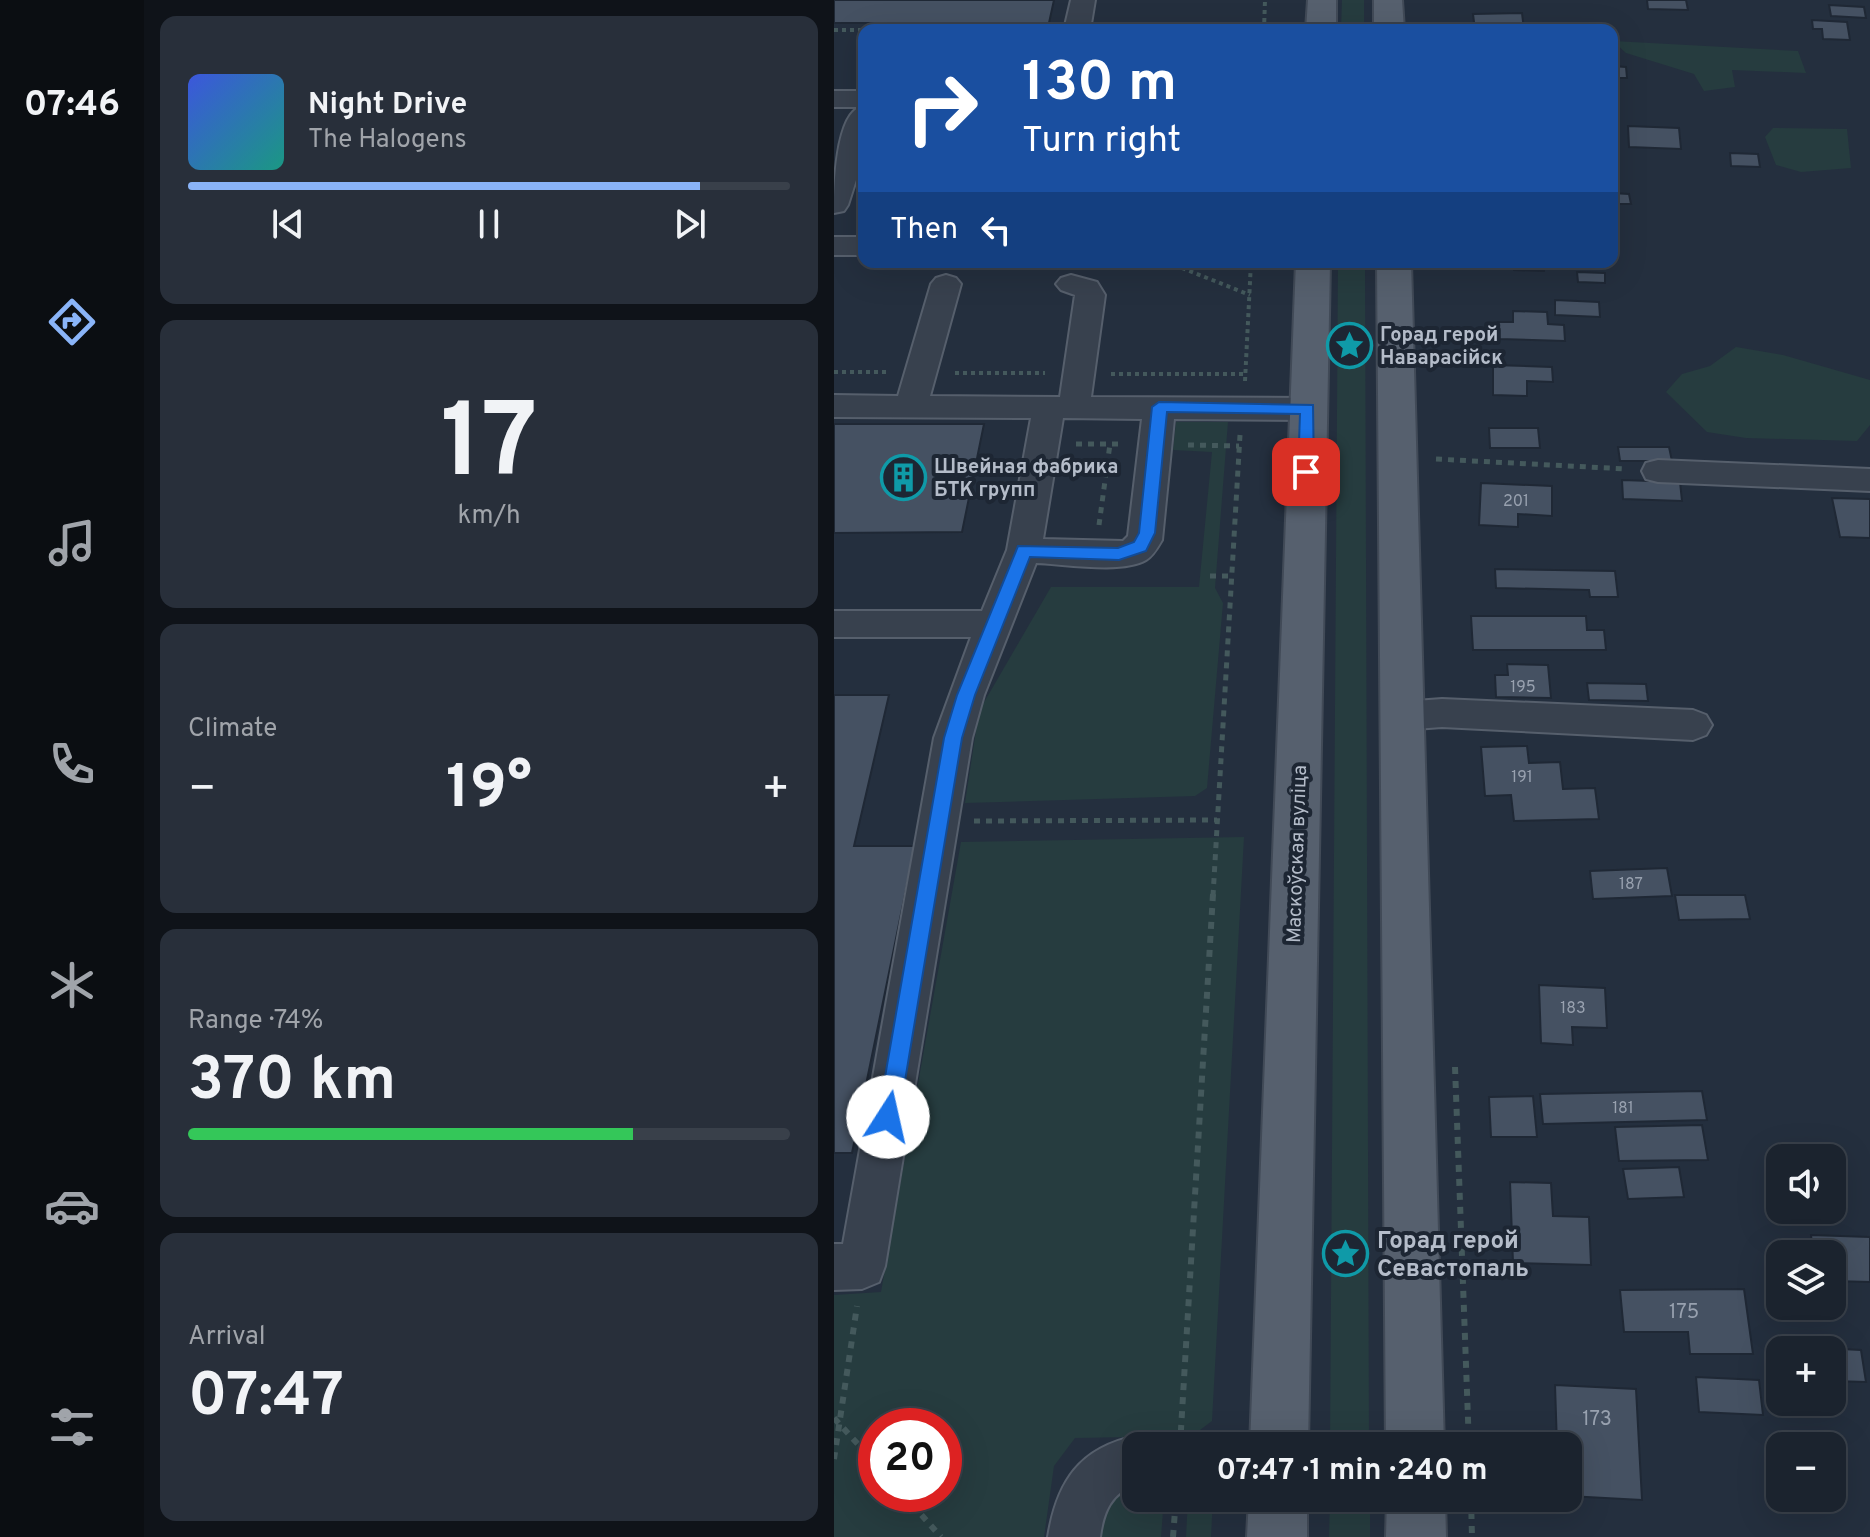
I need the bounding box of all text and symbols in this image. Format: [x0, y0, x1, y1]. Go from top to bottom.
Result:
text: 130 m [1022, 50, 1177, 120]
icon: right [890, 56, 994, 160]
text: 07:46 [24, 83, 120, 129]
text: Night Drive [308, 87, 467, 124]
text: Turn right [1022, 119, 1181, 165]
text: The Halogens [308, 124, 467, 157]
icon: previous [266, 202, 310, 246]
icon: pause [467, 202, 511, 246]
icon: next [668, 202, 712, 246]
icon: left [974, 208, 1018, 252]
text: Then [890, 212, 958, 249]
icon: directions [44, 294, 100, 350]
place icon: Горад герой Наварасійск [1325, 321, 1373, 369]
place label: Горад герой Наварасійск [1380, 323, 1503, 372]
text: 17 [440, 382, 538, 514]
pin [1272, 438, 1340, 506]
icon: arrive [1284, 450, 1328, 494]
building icon: Швейная фабрика БТК групп [879, 454, 927, 502]
place label: Швейная фабрика БТК групп [934, 455, 1118, 504]
house number: 201 [1503, 492, 1529, 512]
text: km/h [457, 500, 521, 533]
icon: music [44, 515, 100, 571]
house number: 195 [1510, 678, 1536, 698]
text: Climate [188, 713, 277, 746]
icon: phone [44, 736, 100, 792]
text: 19° [446, 753, 532, 829]
text: − [188, 763, 216, 819]
text: + [762, 763, 790, 819]
street label: Маскоўская вуліца [1282, 765, 1314, 944]
house number: 191 [1511, 768, 1533, 788]
house number: 187 [1619, 875, 1643, 895]
icon: climate [44, 957, 100, 1013]
house number: 183 [1560, 999, 1586, 1019]
text: Range · 74% [188, 1005, 324, 1038]
text: 370 km [188, 1045, 396, 1121]
position arrow [846, 1075, 930, 1159]
house number: 181 [1612, 1099, 1634, 1119]
map controls [1766, 1144, 1846, 1512]
button: sound [1766, 1144, 1846, 1224]
icon: car [44, 1178, 100, 1234]
place label: Горад герой Севастопаль [1377, 1227, 1529, 1285]
place icon: Горад герой Севастопаль [1322, 1230, 1370, 1278]
button: layers [1766, 1240, 1846, 1320]
house number: 175 [1669, 1300, 1699, 1326]
text: Arrival [188, 1321, 266, 1354]
button: + [1766, 1336, 1846, 1416]
text: 07:47 [188, 1361, 344, 1437]
icon: filters [44, 1399, 100, 1455]
house number: 173 [1582, 1407, 1612, 1433]
speed limit sign: 20 [858, 1408, 962, 1512]
button: − [1766, 1432, 1846, 1512]
text: 07:47 · 1 min · 240 m [1216, 1453, 1488, 1490]

